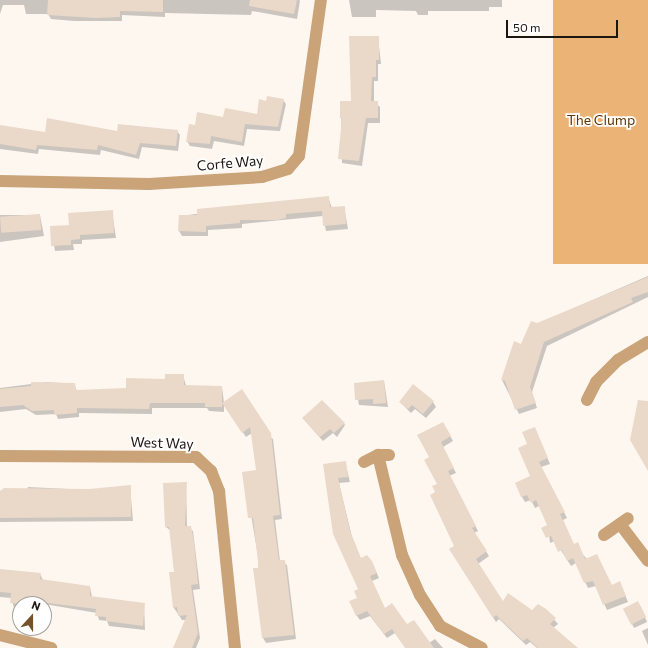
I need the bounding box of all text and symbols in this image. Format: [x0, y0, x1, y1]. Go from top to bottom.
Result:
scale bar [508, 12, 620, 38]
text: 50 m [513, 20, 541, 34]
park label: The Clump [567, 112, 635, 128]
street label: Corfe Way [196, 152, 264, 174]
street label: West Way [130, 433, 194, 453]
north arrow [12, 596, 52, 636]
text: N [30, 598, 42, 613]

